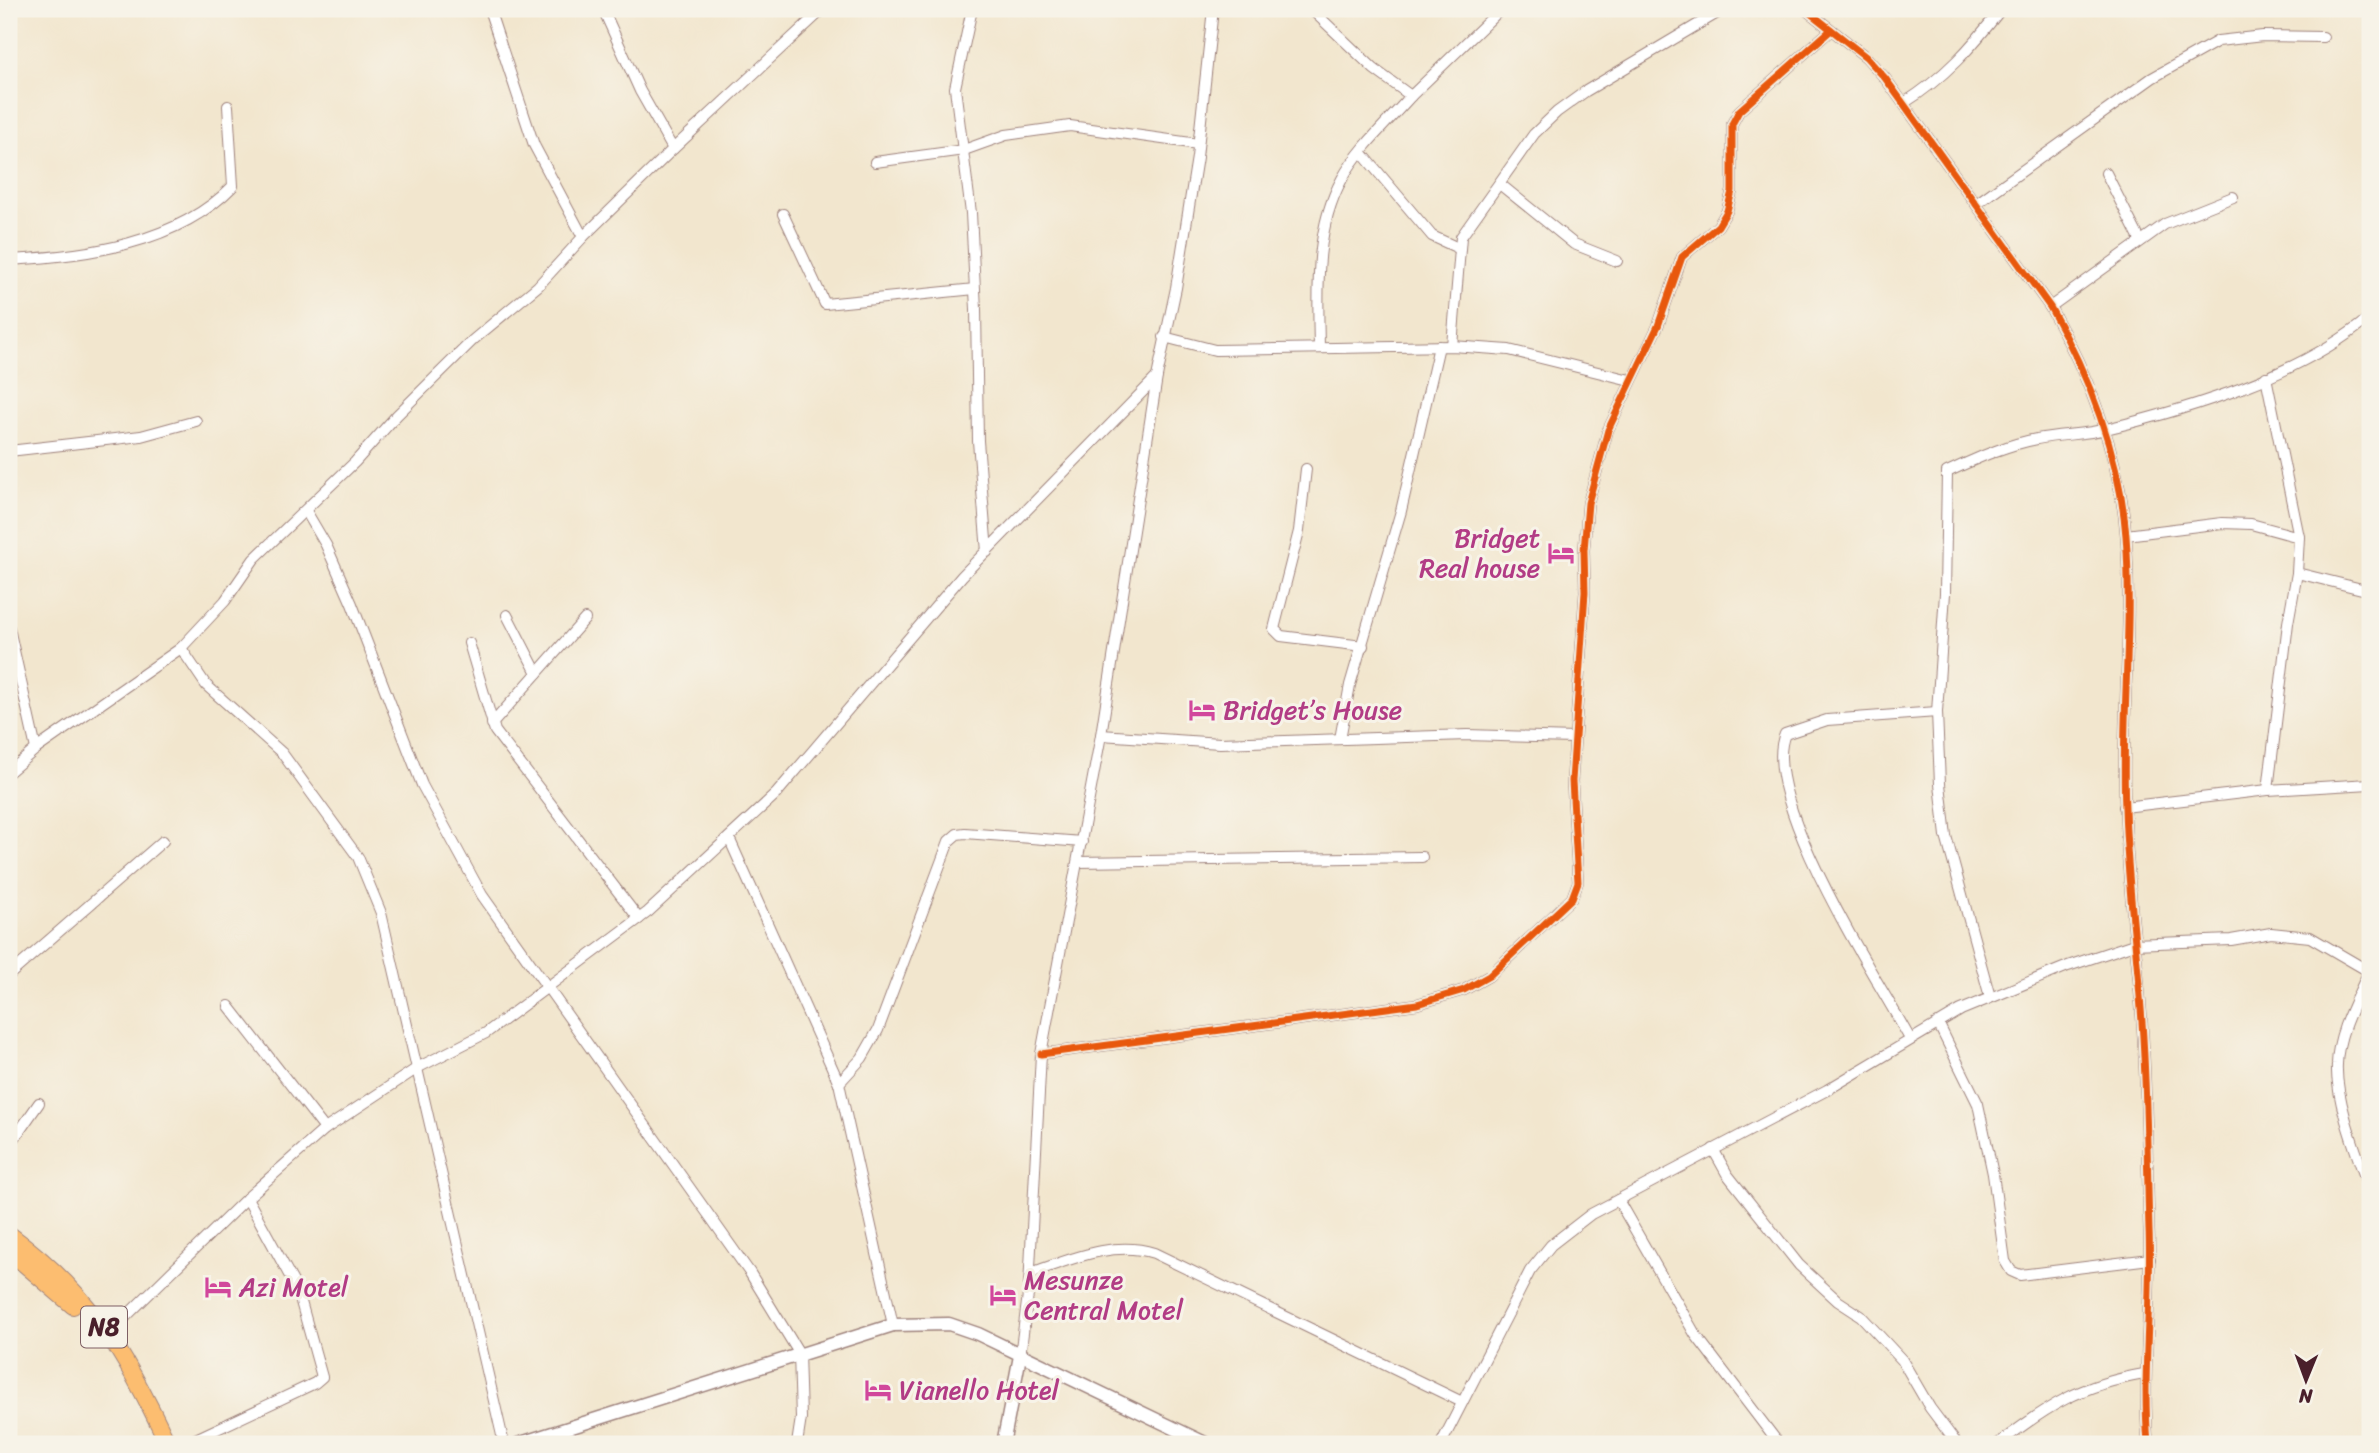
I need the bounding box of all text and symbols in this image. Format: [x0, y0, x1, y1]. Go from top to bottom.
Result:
place label: Bridget Real house [1419, 515, 1540, 591]
hotel icon: Bridget Real house [1546, 538, 1576, 568]
place label: Bridget’s House [1223, 687, 1402, 733]
hotel icon: Bridget’s House [1187, 695, 1217, 725]
place label: Mesunze Central Motel [1024, 1257, 1184, 1333]
place label: Azi Motel [238, 1264, 349, 1310]
hotel icon: Azi Motel [203, 1272, 233, 1302]
hotel icon: Mesunze Central Motel [988, 1280, 1018, 1310]
road number: N8 [81, 1307, 127, 1348]
north arrow [2270, 1344, 2340, 1414]
place label: Vianello Hotel [899, 1367, 1060, 1413]
hotel icon: Vianello Hotel [863, 1375, 893, 1405]
text: N [2298, 1380, 2314, 1413]

